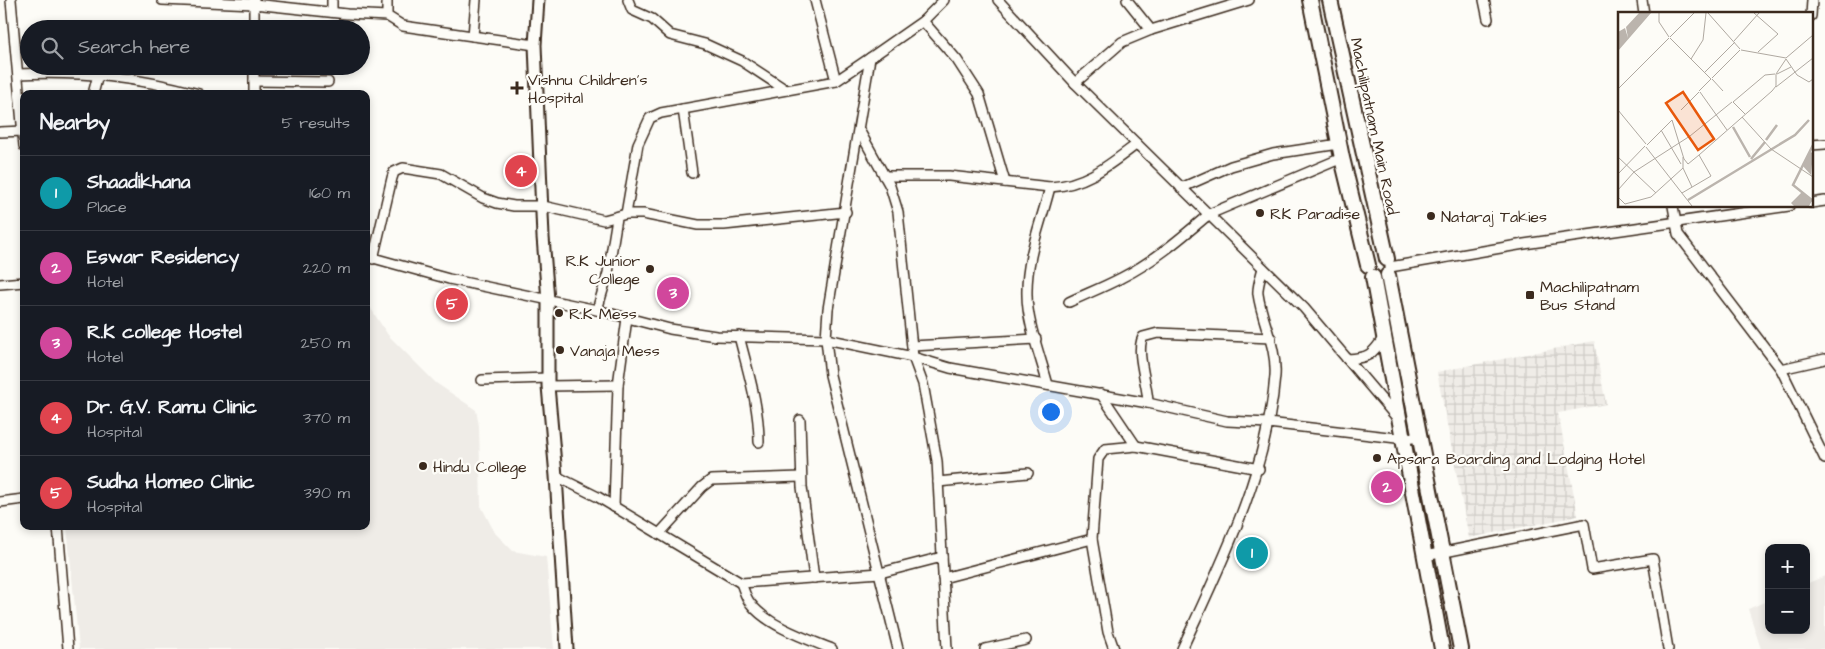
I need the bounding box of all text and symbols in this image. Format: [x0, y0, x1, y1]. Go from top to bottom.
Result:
inset map [1618, 12, 1812, 208]
search box [20, 20, 370, 75]
icon: search [38, 34, 66, 62]
text: Search here [78, 34, 190, 61]
street label: Machilipatnam Main Road [1345, 36, 1404, 217]
place label: Vishnu Children's Hospital [528, 69, 647, 109]
marker: Vishnu Children's Hospital [510, 81, 524, 95]
text: Nearby [40, 108, 110, 137]
text: 5 results [282, 112, 350, 134]
pin: 4 [505, 152, 537, 190]
text: Shaadikhana [87, 169, 190, 196]
text: 1 [55, 182, 57, 204]
text: 160 m [309, 182, 350, 204]
text: Place [87, 196, 127, 218]
place label: RK Paradise [1270, 203, 1360, 225]
place label: Nataraj Takies [1441, 206, 1547, 228]
marker: RK Paradise [1254, 207, 1266, 219]
marker: Nataraj Takies [1425, 210, 1437, 222]
text: Eswar Residency [87, 244, 239, 271]
place label: R.K Junior College [565, 250, 640, 291]
text: 2 [51, 257, 61, 279]
text: 220 m [303, 257, 350, 279]
marker: R.K Junior College [644, 263, 656, 275]
text: Hotel [87, 271, 123, 293]
pin: 3 [657, 274, 689, 312]
place label: Machilipatnam Bus Stand [1540, 276, 1639, 316]
pin: 5 [436, 285, 468, 323]
marker: Machilipatnam Bus Stand [1524, 289, 1536, 301]
place label: R.K Mess [569, 303, 637, 325]
marker: R.K Mess [553, 307, 565, 319]
text: R.K college Hostel [87, 319, 242, 346]
text: 3 [52, 332, 60, 354]
text: 250 m [301, 332, 350, 354]
place label: Vanaja Mess [570, 340, 660, 362]
marker: Vanaja Mess [554, 344, 566, 356]
text: Hotel [87, 346, 123, 368]
text: Dr. G.V. Ramu Clinic [87, 394, 257, 421]
your location [1038, 399, 1064, 425]
text: 4 [51, 407, 61, 429]
text: 370 m [303, 407, 350, 429]
text: Hospital [87, 421, 142, 443]
place label: Apsara Boarding and Lodging Hotel [1387, 448, 1645, 471]
marker: Apsara Boarding and Lodging Hotel [1371, 452, 1383, 464]
place label: Hindu College [433, 456, 527, 479]
marker: Hindu College [417, 460, 429, 472]
pin: 2 [1371, 468, 1403, 506]
text: Sudha Homeo Clinic [87, 469, 255, 496]
text: 5 [50, 482, 62, 504]
text: 390 m [304, 482, 350, 504]
text: Hospital [87, 496, 142, 518]
pin: 1 [1236, 534, 1268, 572]
map controls [1765, 544, 1810, 634]
button: + [1765, 544, 1810, 589]
button: − [1765, 589, 1810, 634]

